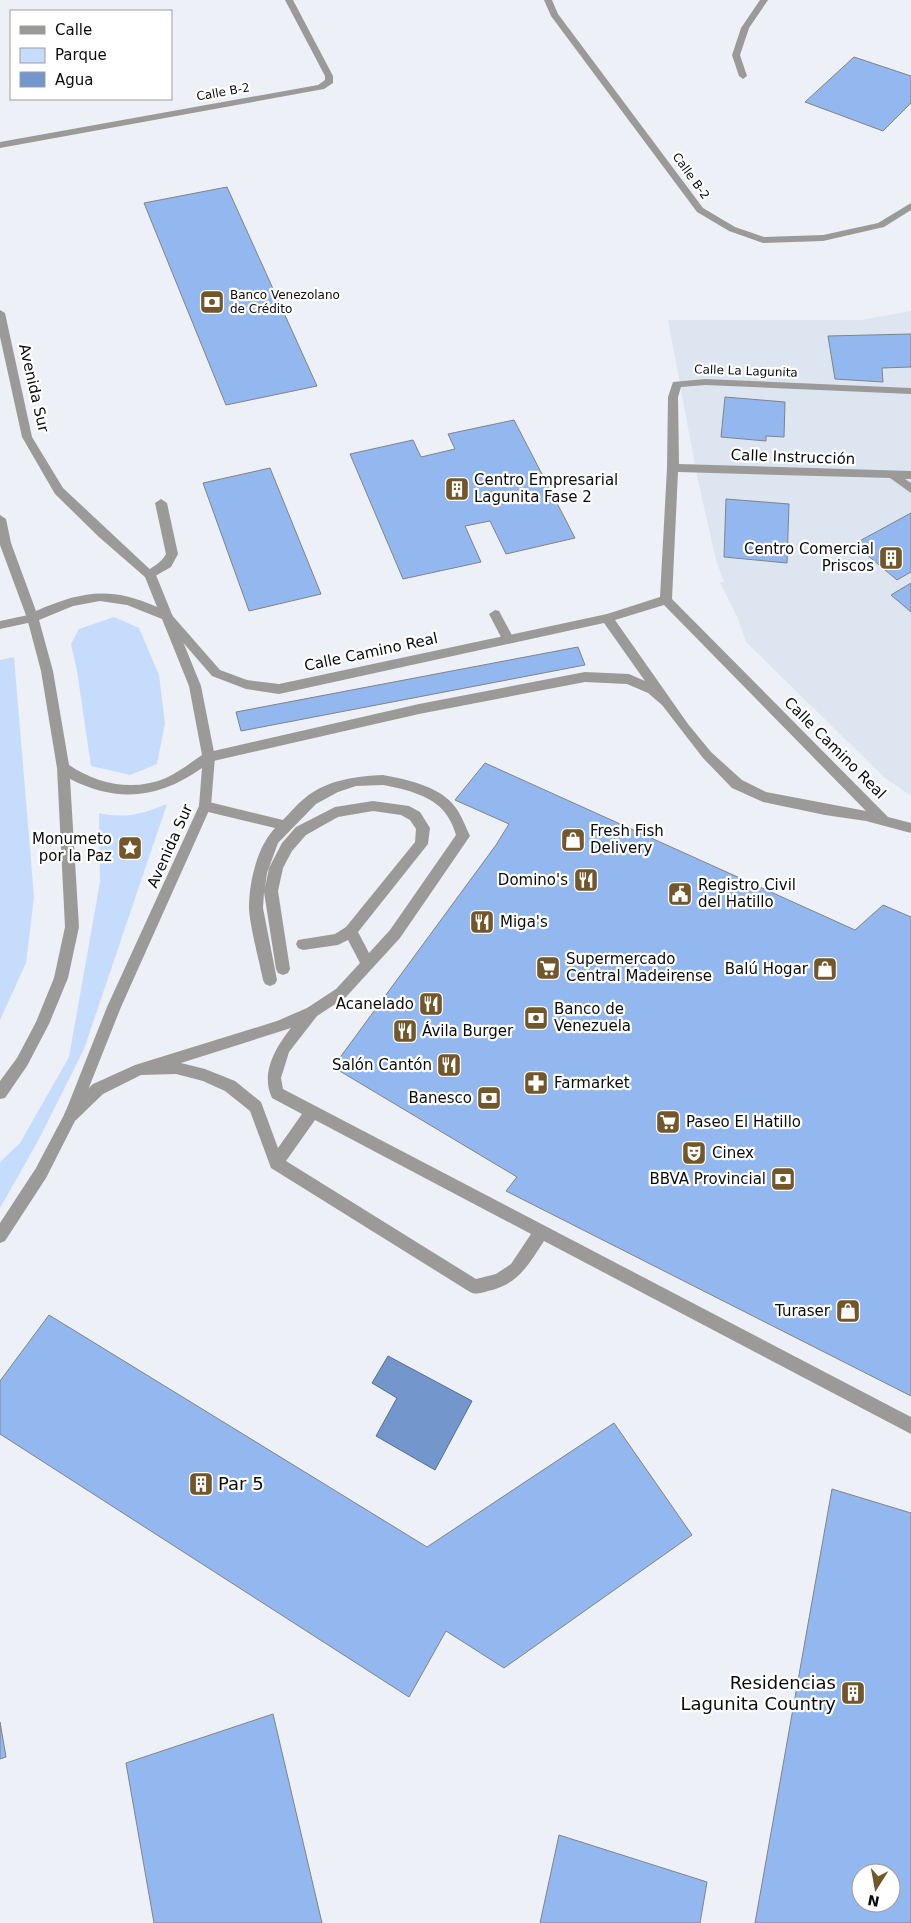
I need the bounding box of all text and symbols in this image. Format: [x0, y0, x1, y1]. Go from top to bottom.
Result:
legend [10, 10, 172, 100]
text: Calle [55, 21, 92, 39]
text: Parque [55, 46, 107, 64]
text: Agua [55, 71, 93, 89]
street label: Calle B-2 [195, 80, 251, 104]
street label: Calle B-2 [670, 150, 712, 202]
place label: Banco Venezolano de Crédito [230, 288, 340, 316]
bank icon: Banco Venezolano de Crédito [199, 289, 225, 315]
street label: Avenida Sur [15, 342, 53, 435]
street label: Calle La Lagunita [694, 362, 798, 380]
street label: Calle Instrucción [730, 446, 856, 468]
place label: Centro Empresarial Lagunita Fase 2 [474, 471, 618, 506]
building icon: Centro Empresarial Lagunita Fase 2 [444, 476, 470, 502]
place label: Centro Comercial Priscos [744, 540, 874, 575]
building icon: Centro Comercial Priscos [878, 545, 904, 571]
street label: Calle Camino Real [303, 629, 439, 675]
street label: Calle Camino Real [780, 693, 890, 803]
street label: Avenida Sur [144, 801, 197, 891]
place label: Fresh Fish Delivery [590, 822, 664, 857]
shop icon: Fresh Fish Delivery [560, 827, 586, 853]
place label: Monumeto por la Paz [32, 830, 112, 865]
place icon: Monumeto por la Paz [117, 835, 143, 861]
restaurant icon: Domino's [573, 867, 599, 893]
place label: Domino's [498, 871, 568, 889]
place label: Registro Civil del Hatillo [698, 876, 796, 911]
public building icon: Registro Civil del Hatillo [667, 881, 693, 907]
restaurant icon: Miga's [469, 909, 495, 935]
place label: Miga's [500, 913, 548, 931]
place label: Supermercado Central Madeirense [566, 950, 712, 985]
supermarket icon: Supermercado Central Madeirense [535, 955, 561, 981]
shop icon: Balú Hogar [812, 956, 838, 982]
place label: Balú Hogar [725, 960, 809, 978]
restaurant icon: Acanelado [418, 991, 444, 1017]
place label: Acanelado [336, 995, 414, 1013]
place label: Banco de Venezuela [554, 1000, 631, 1035]
bank icon: Banco de Venezuela [523, 1005, 549, 1031]
restaurant icon: Ávila Burger [392, 1018, 418, 1044]
place label: Ávila Burger [422, 1021, 514, 1040]
restaurant icon: Salón Cantón [436, 1052, 462, 1078]
place label: Salón Cantón [332, 1056, 432, 1074]
pharmacy icon: Farmarket [523, 1070, 549, 1096]
place label: Farmarket [554, 1074, 630, 1092]
bank icon: Banesco [476, 1085, 502, 1111]
place label: Banesco [409, 1089, 472, 1107]
supermarket icon: Paseo El Hatillo [655, 1109, 681, 1135]
place label: Paseo El Hatillo [686, 1113, 801, 1131]
theatre icon: Cinex [681, 1140, 707, 1166]
place label: Cinex [712, 1144, 754, 1162]
bank icon: BBVA Provincial [770, 1166, 796, 1192]
place label: BBVA Provincial [649, 1170, 766, 1188]
shop icon: Turaser [835, 1298, 861, 1324]
place label: Turaser [774, 1302, 831, 1320]
building icon: Par 5 [188, 1471, 214, 1497]
place label: Par 5 [218, 1473, 264, 1494]
place label: Residencias Lagunita Country [680, 1672, 836, 1714]
building icon: Residencias Lagunita Country [840, 1680, 866, 1706]
north arrow [851, 1863, 901, 1913]
text: N [866, 1892, 881, 1910]

